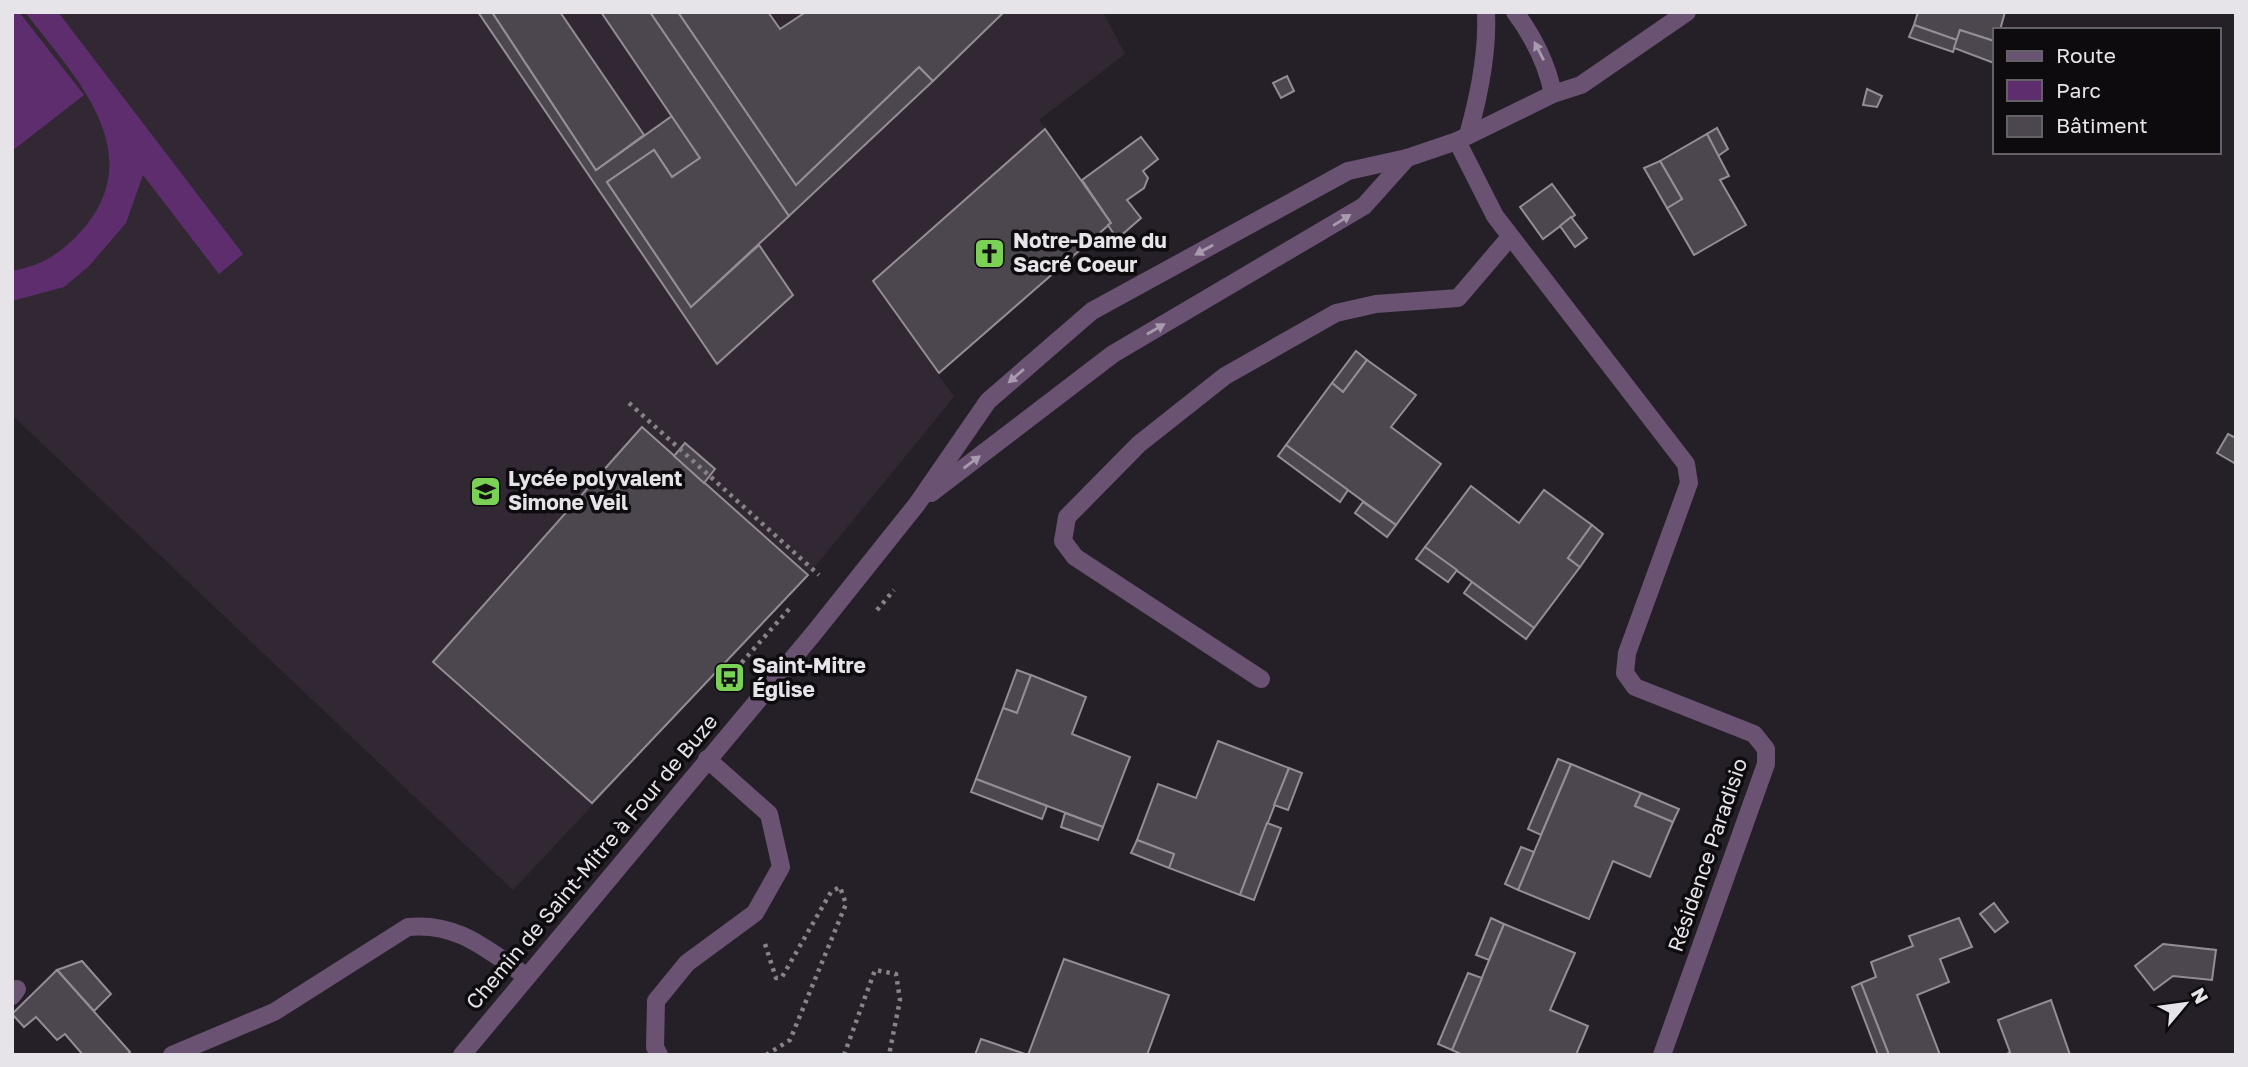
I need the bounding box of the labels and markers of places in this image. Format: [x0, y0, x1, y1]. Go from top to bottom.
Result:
place label: Notre-Dame du Sacré Coeur [1013, 227, 1167, 277]
church icon: Notre-Dame du Sacré Coeur [973, 236, 1007, 270]
place label: Lycée polyvalent Simone Veil [508, 465, 682, 515]
school or university icon: Lycée polyvalent Simone Veil [468, 474, 502, 508]
place label: Saint-Mitre Église [752, 652, 866, 702]
bus stop icon: Saint-Mitre Église [712, 661, 746, 695]

